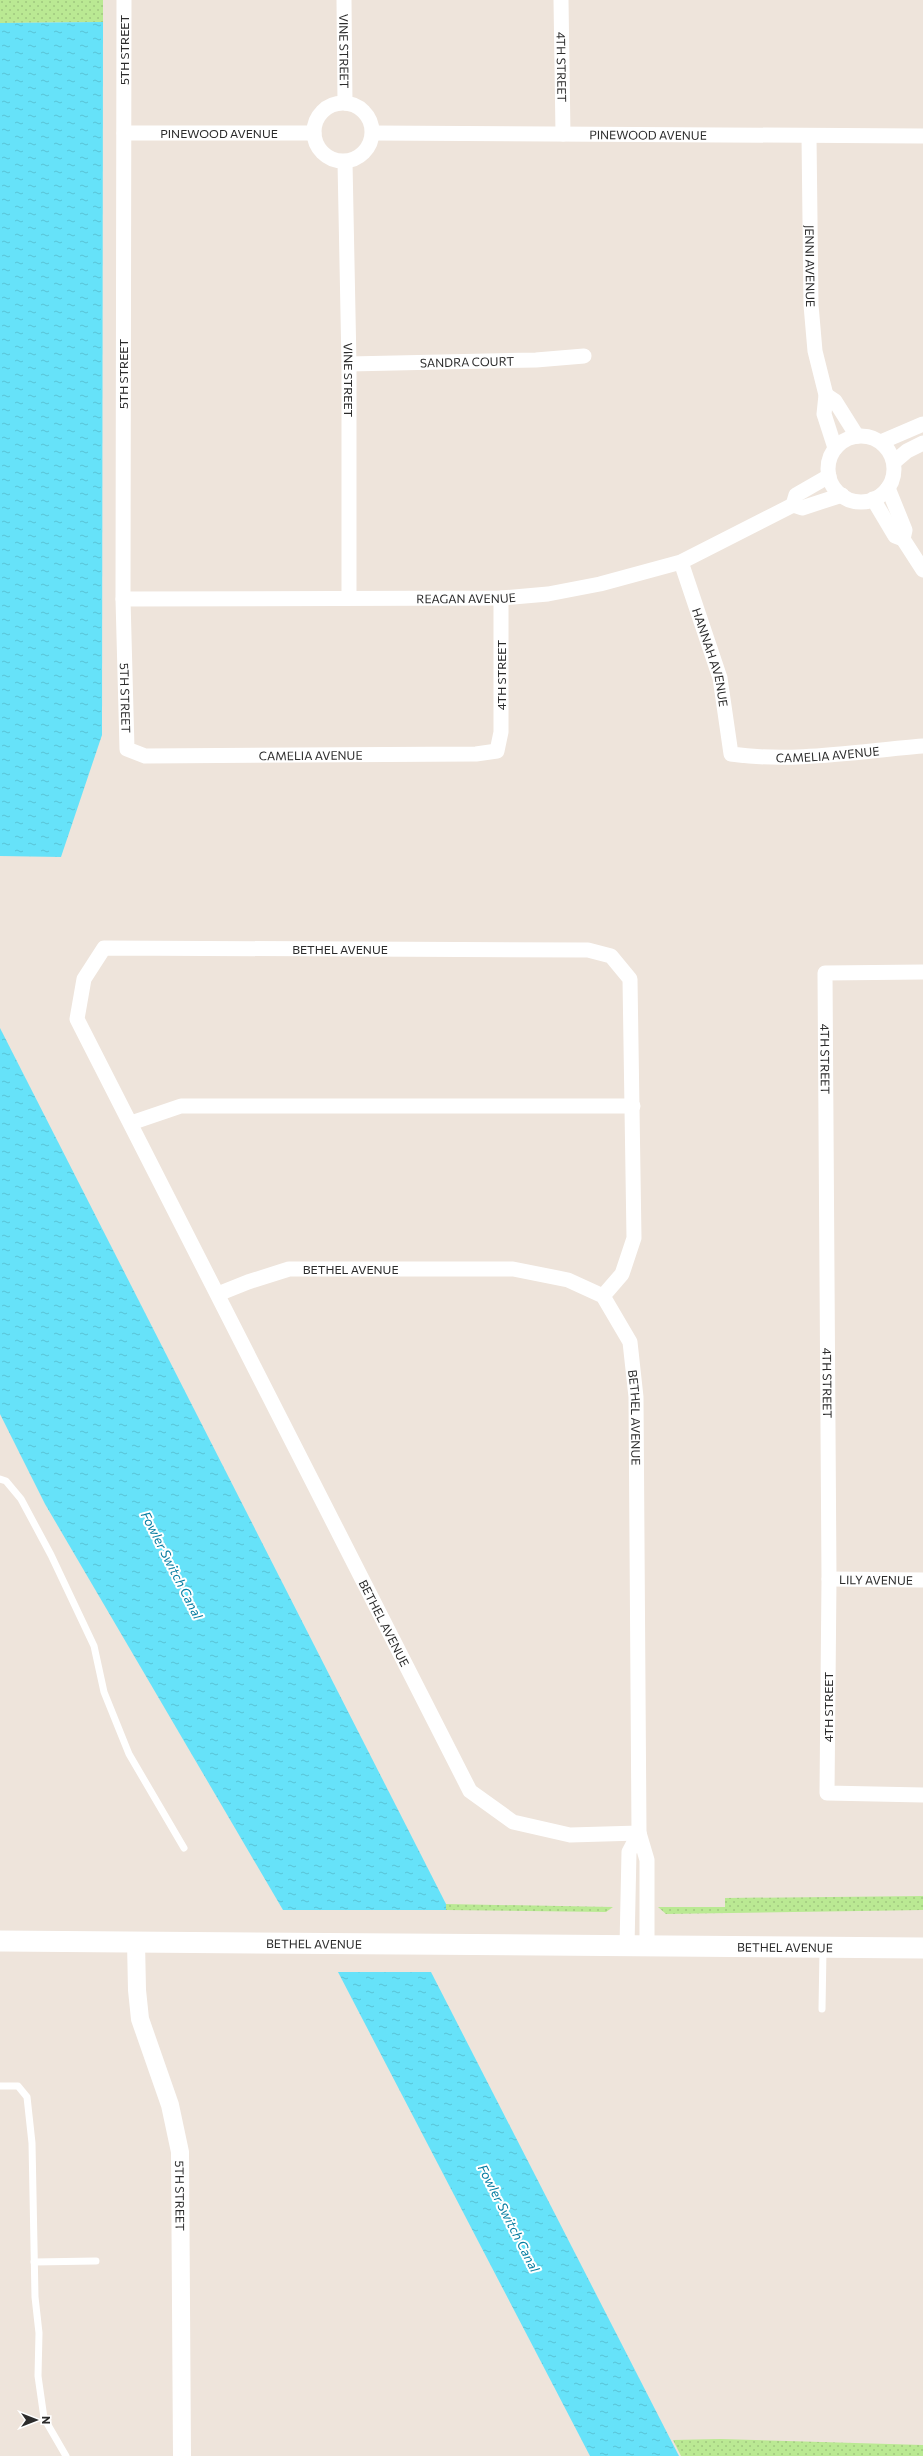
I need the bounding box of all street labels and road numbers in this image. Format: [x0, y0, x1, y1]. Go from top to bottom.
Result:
street label: VINE STREET [337, 14, 352, 89]
street label: 5TH STREET [117, 15, 131, 85]
street label: 4TH STREET [554, 32, 570, 103]
street label: PINEWOOD AVENUE [160, 126, 278, 140]
street label: PINEWOOD AVENUE [589, 127, 707, 142]
street label: JENNI AVENUE [802, 225, 818, 307]
street label: 5TH STREET [116, 339, 130, 409]
street label: VINE STREET [342, 342, 356, 418]
street label: SANDRA COURT [420, 353, 515, 369]
street label: REAGAN AVENUE [416, 590, 516, 605]
street label: HANNAH AVENUE [690, 606, 731, 708]
street label: 4TH STREET [494, 640, 508, 710]
street label: 5TH STREET [118, 663, 134, 734]
street label: CAMELIA AVENUE [776, 743, 880, 764]
street label: CAMELIA AVENUE [259, 748, 363, 762]
street label: BETHEL AVENUE [292, 942, 388, 956]
street label: 4TH STREET [818, 1024, 833, 1094]
street label: BETHEL AVENUE [303, 1262, 399, 1276]
street label: 4TH STREET [820, 1348, 835, 1418]
street label: BETHEL AVENUE [626, 1369, 643, 1465]
street label: LILY AVENUE [839, 1572, 913, 1587]
street label: BETHEL AVENUE [357, 1577, 412, 1669]
street label: 4TH STREET [821, 1672, 835, 1742]
street label: BETHEL AVENUE [266, 1936, 362, 1951]
street label: BETHEL AVENUE [737, 1940, 833, 1954]
street label: 5TH STREET [173, 2161, 188, 2231]

